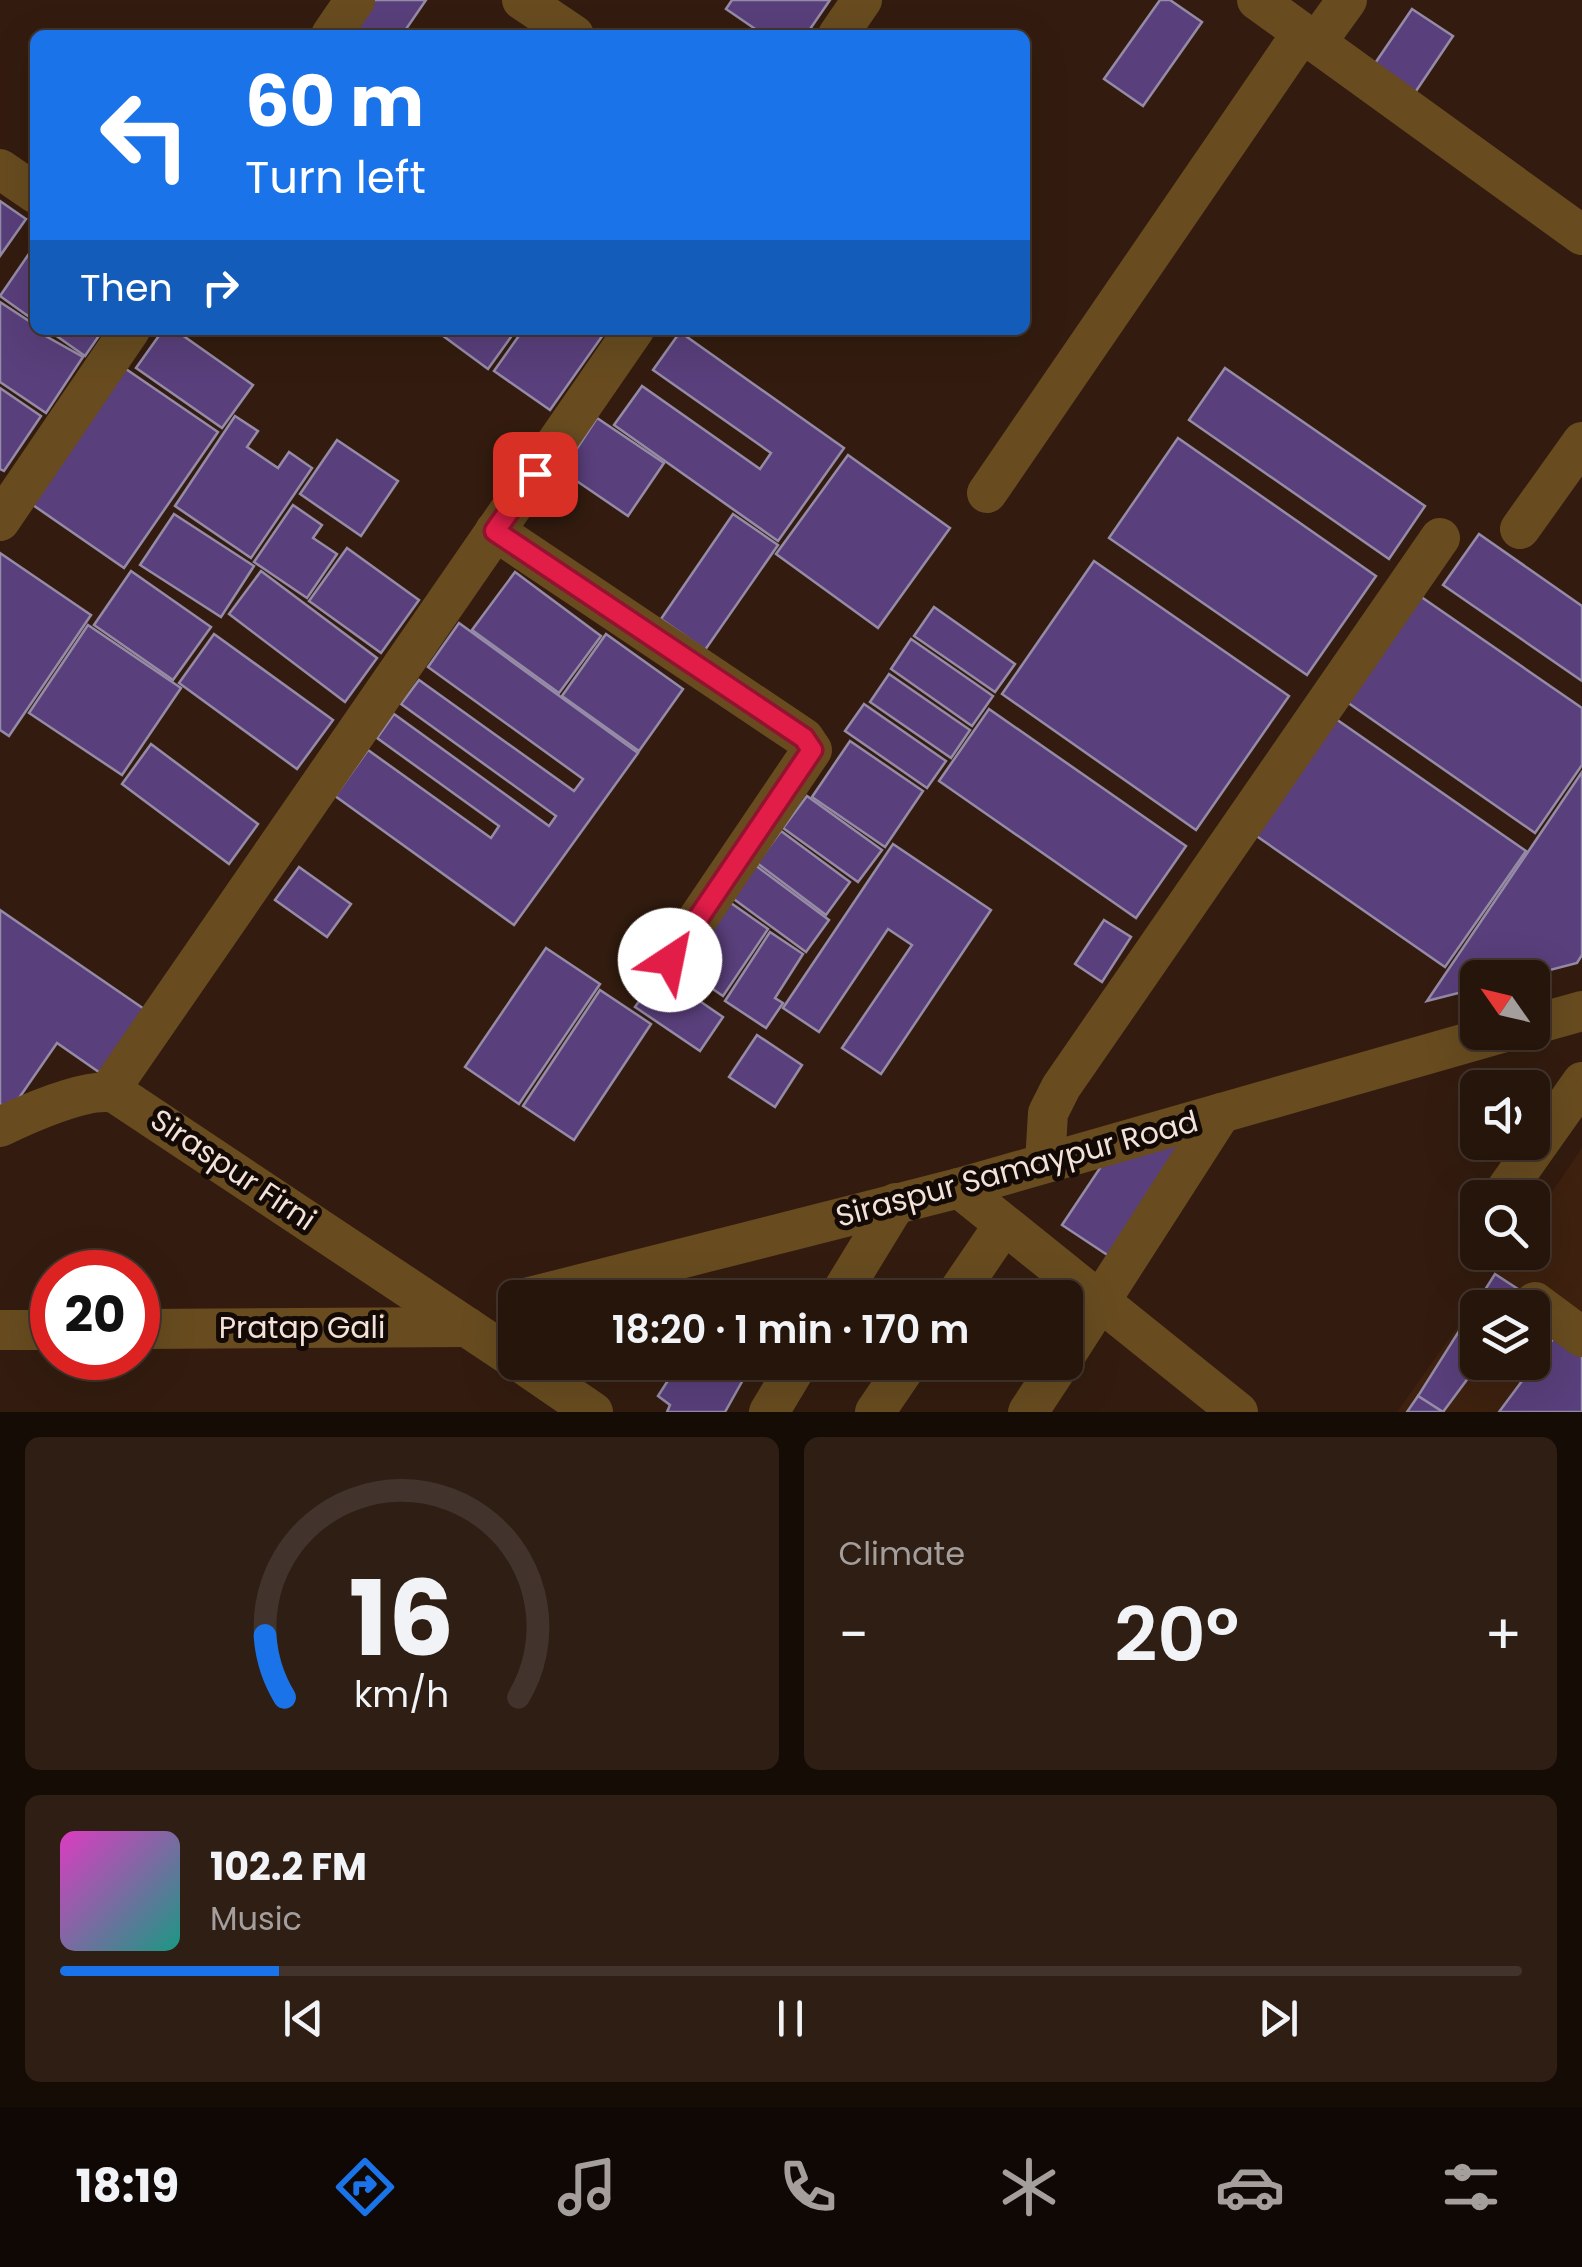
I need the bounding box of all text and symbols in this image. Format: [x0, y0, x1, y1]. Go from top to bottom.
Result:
text: 60 m [245, 52, 424, 151]
icon: left [80, 70, 210, 200]
text: Turn left [245, 146, 426, 209]
icon: right [193, 260, 248, 315]
text: Then [80, 261, 173, 314]
pin [493, 432, 578, 517]
icon: arrive [508, 447, 563, 502]
position arrow [618, 908, 722, 1012]
north arrow [1460, 960, 1550, 1050]
map controls [1460, 960, 1550, 1380]
button: sound [1460, 1070, 1550, 1160]
street label: Siraspur Firni [142, 1098, 325, 1241]
street label: Siraspur Samaypur Road [831, 1099, 1203, 1238]
button: search [1460, 1180, 1550, 1270]
speed limit sign: 20 [30, 1250, 160, 1380]
button: layers [1460, 1290, 1550, 1380]
text: 18:20 · 1 min · 170 m [612, 1303, 969, 1356]
street label: Pratap Gali [219, 1306, 385, 1349]
text: Climate [839, 1531, 965, 1576]
text: 16 [349, 1546, 454, 1691]
text: 20° [1114, 1582, 1239, 1687]
text: − [839, 1596, 869, 1673]
text: + [1484, 1596, 1522, 1673]
text: km/h [354, 1669, 449, 1720]
text: 102.2 FM [210, 1840, 367, 1893]
text: Music [210, 1896, 302, 1941]
icon: previous [276, 1991, 331, 2046]
icon: pause [763, 1991, 818, 2046]
icon: next [1251, 1991, 1306, 2046]
icon: directions [330, 2152, 400, 2222]
icon: music [552, 2152, 622, 2222]
icon: phone [773, 2152, 843, 2222]
icon: climate [994, 2152, 1064, 2222]
icon: car [1215, 2152, 1285, 2222]
icon: filters [1436, 2152, 1506, 2222]
text: 18:19 [76, 2155, 179, 2218]

